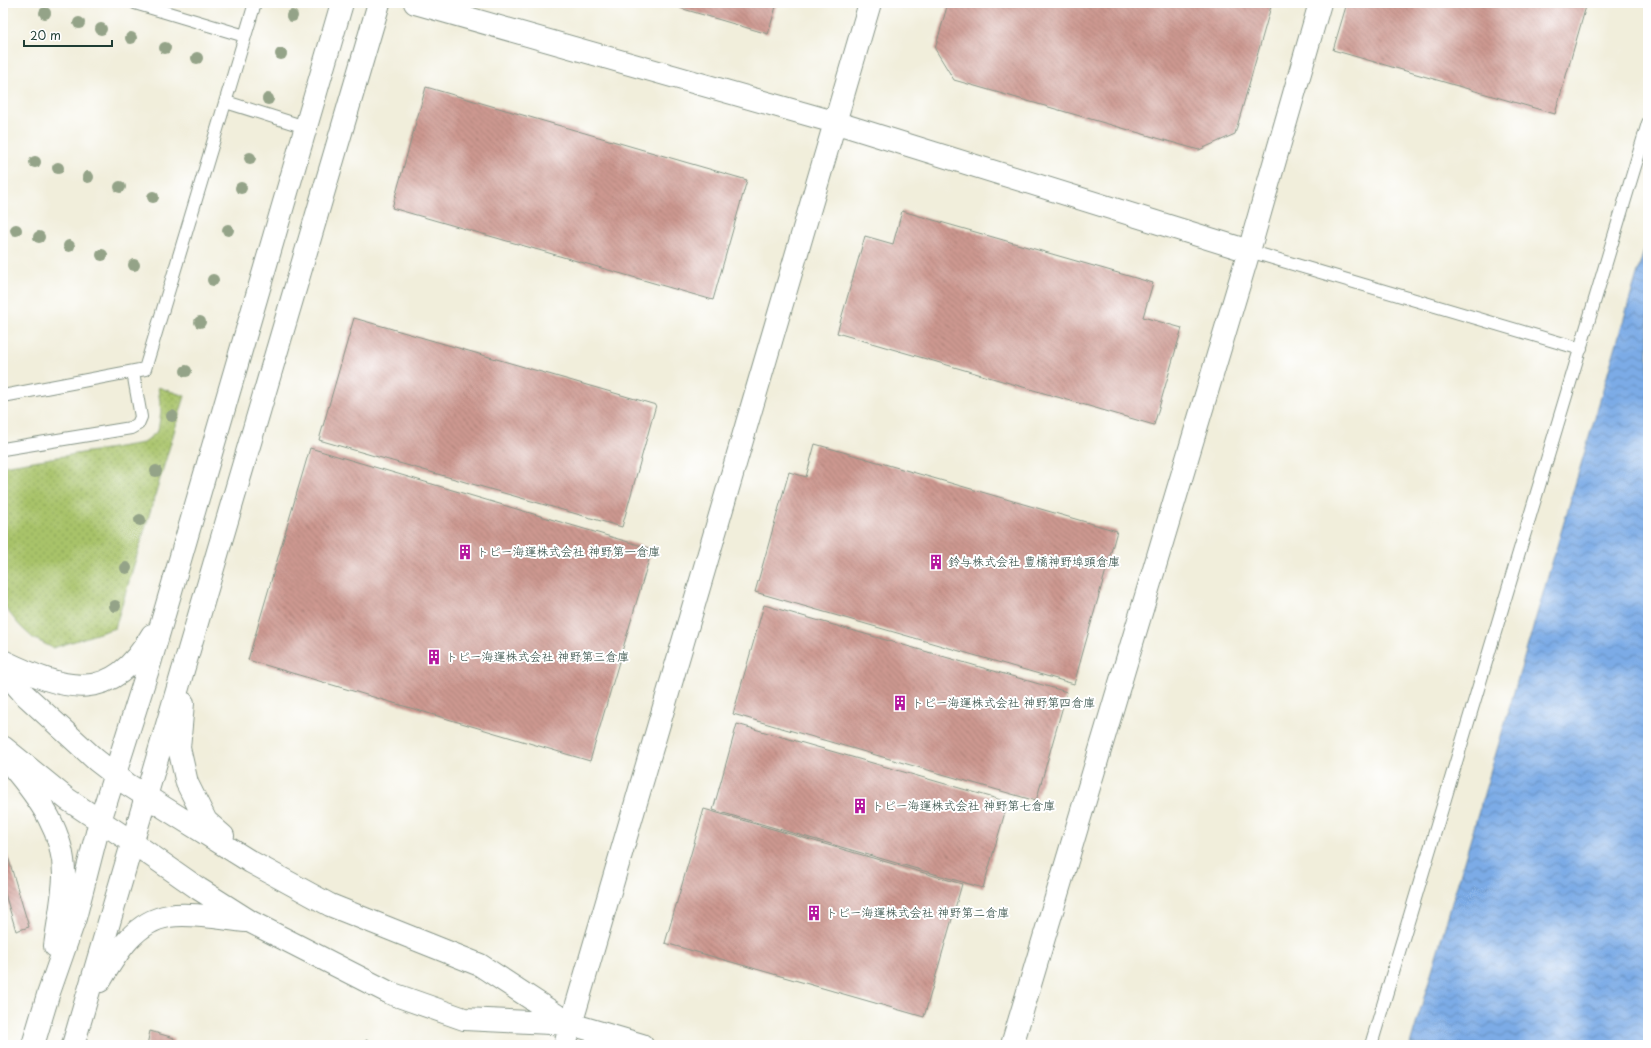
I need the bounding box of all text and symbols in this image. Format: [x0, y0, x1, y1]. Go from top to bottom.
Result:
scale bar [24, 22, 112, 48]
text: 20 m [30, 26, 61, 44]
place label: トピー海運株式会社 神野第一倉庫 [477, 542, 660, 560]
building icon: トピー海運株式会社 神野第一倉庫 [456, 543, 474, 561]
place label: 鈴与株式会社 豊橋神野埠頭倉庫 [948, 552, 1120, 570]
building icon: 鈴与株式会社 豊橋神野埠頭倉庫 [927, 553, 945, 571]
place label: トピー海運株式会社 神野第三倉庫 [446, 647, 629, 665]
building icon: トピー海運株式会社 神野第三倉庫 [425, 648, 443, 666]
place label: トピー海運株式会社 神野第四倉庫 [912, 693, 1095, 711]
building icon: トピー海運株式会社 神野第四倉庫 [891, 694, 909, 712]
place label: トピー海運株式会社 神野第七倉庫 [872, 796, 1055, 814]
building icon: トピー海運株式会社 神野第七倉庫 [851, 797, 869, 815]
place label: トピー海運株式会社 神野第二倉庫 [826, 903, 1009, 921]
building icon: トピー海運株式会社 神野第二倉庫 [805, 904, 823, 922]

